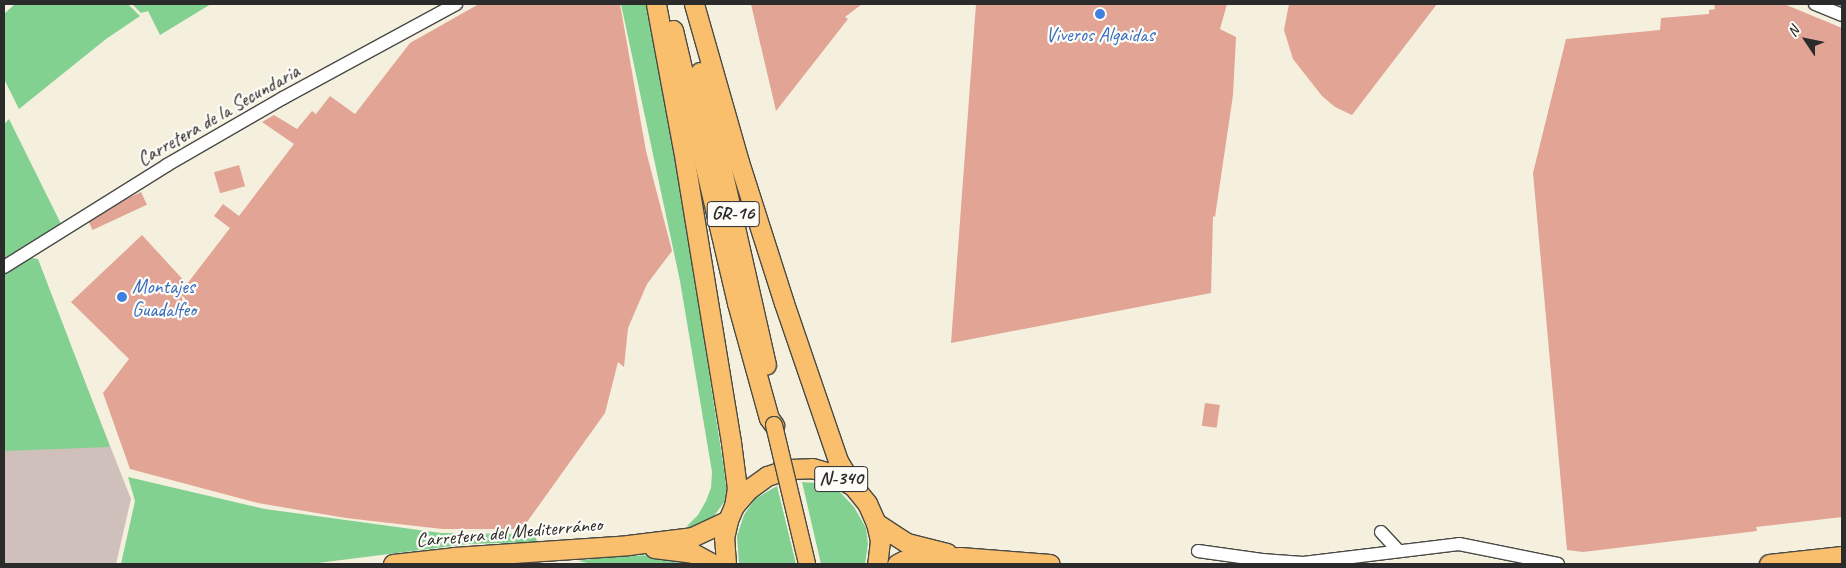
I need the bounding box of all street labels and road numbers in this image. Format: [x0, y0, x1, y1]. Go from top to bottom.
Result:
street label: Carretera de la Secundaria [133, 59, 303, 171]
road number: GR-16 [706, 198, 760, 230]
road number: N-340 [814, 462, 868, 496]
street label: Carretera del Mediterráneo [415, 512, 603, 552]

